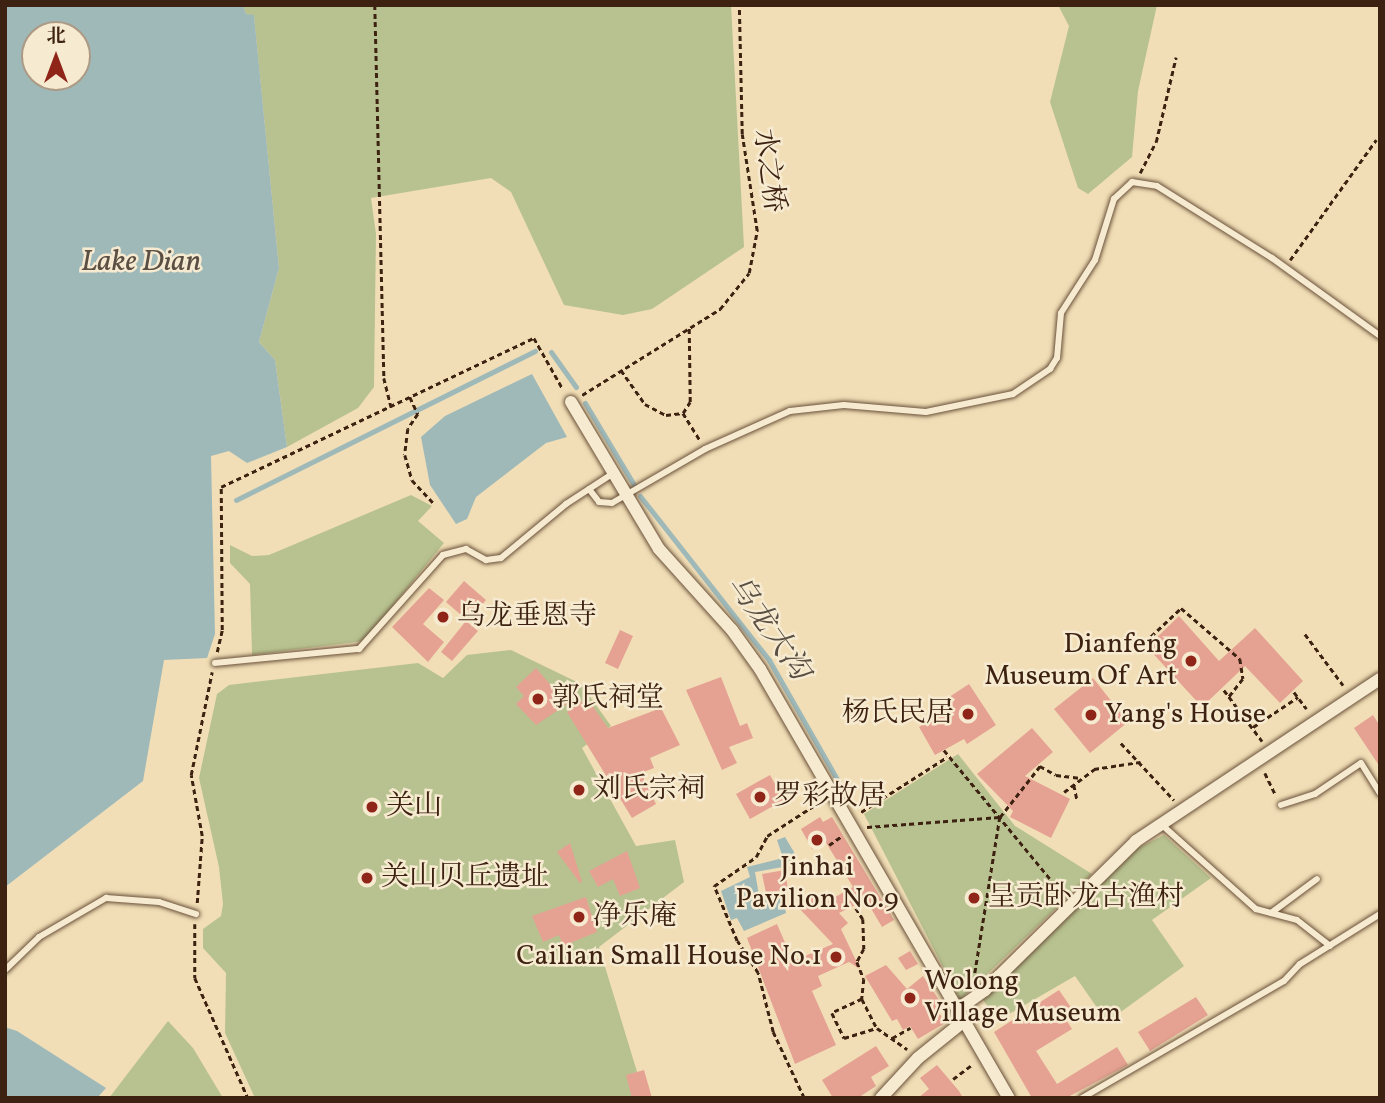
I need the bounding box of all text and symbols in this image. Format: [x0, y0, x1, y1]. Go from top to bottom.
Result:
north arrow [21, 21, 91, 91]
text: 北 [46, 24, 66, 50]
street label: 水之桥 [746, 127, 790, 215]
water label: Lake Dian [81, 244, 201, 280]
water label: 乌龙大沟 [719, 569, 817, 687]
place label: 乌龙垂恩寺 [457, 600, 597, 634]
marker: 乌龙垂恩寺 [435, 609, 451, 625]
place label: Dianfeng Museum Of Art [987, 628, 1177, 694]
marker: Dianfeng Museum Of Art [1183, 653, 1199, 669]
place label: 郭氏祠堂 [552, 682, 664, 716]
marker: 郭氏祠堂 [530, 691, 546, 707]
place label: 杨氏民居 [842, 697, 954, 731]
place label: Yang's House [1105, 698, 1266, 732]
marker: 杨氏民居 [960, 706, 976, 722]
marker: Yang's House [1083, 707, 1099, 723]
place label: 刘氏宗祠 [593, 773, 705, 807]
place label: 罗彩故居 [774, 780, 886, 814]
marker: 刘氏宗祠 [571, 782, 587, 798]
marker: 罗彩故居 [752, 789, 768, 805]
place label: 关山 [386, 790, 442, 824]
marker: 关山 [364, 799, 380, 815]
marker: Jinhai Pavilion No.9 [809, 832, 825, 848]
place label: Jinhai Pavilion No.9 [735, 851, 899, 917]
place label: 关山贝丘遗址 [381, 861, 549, 895]
marker: 关山贝丘遗址 [359, 870, 375, 886]
place label: 呈贡卧龙古渔村 [988, 881, 1184, 915]
marker: 呈贡卧龙古渔村 [966, 890, 982, 906]
place label: 净乐庵 [593, 900, 677, 934]
marker: 净乐庵 [571, 909, 587, 925]
place label: Cailian Small House No.1 [516, 940, 822, 974]
marker: Cailian Small House No.1 [828, 949, 844, 965]
place label: Wolong Village Museum [924, 965, 1121, 1031]
marker: Wolong Village Museum [902, 990, 918, 1006]

